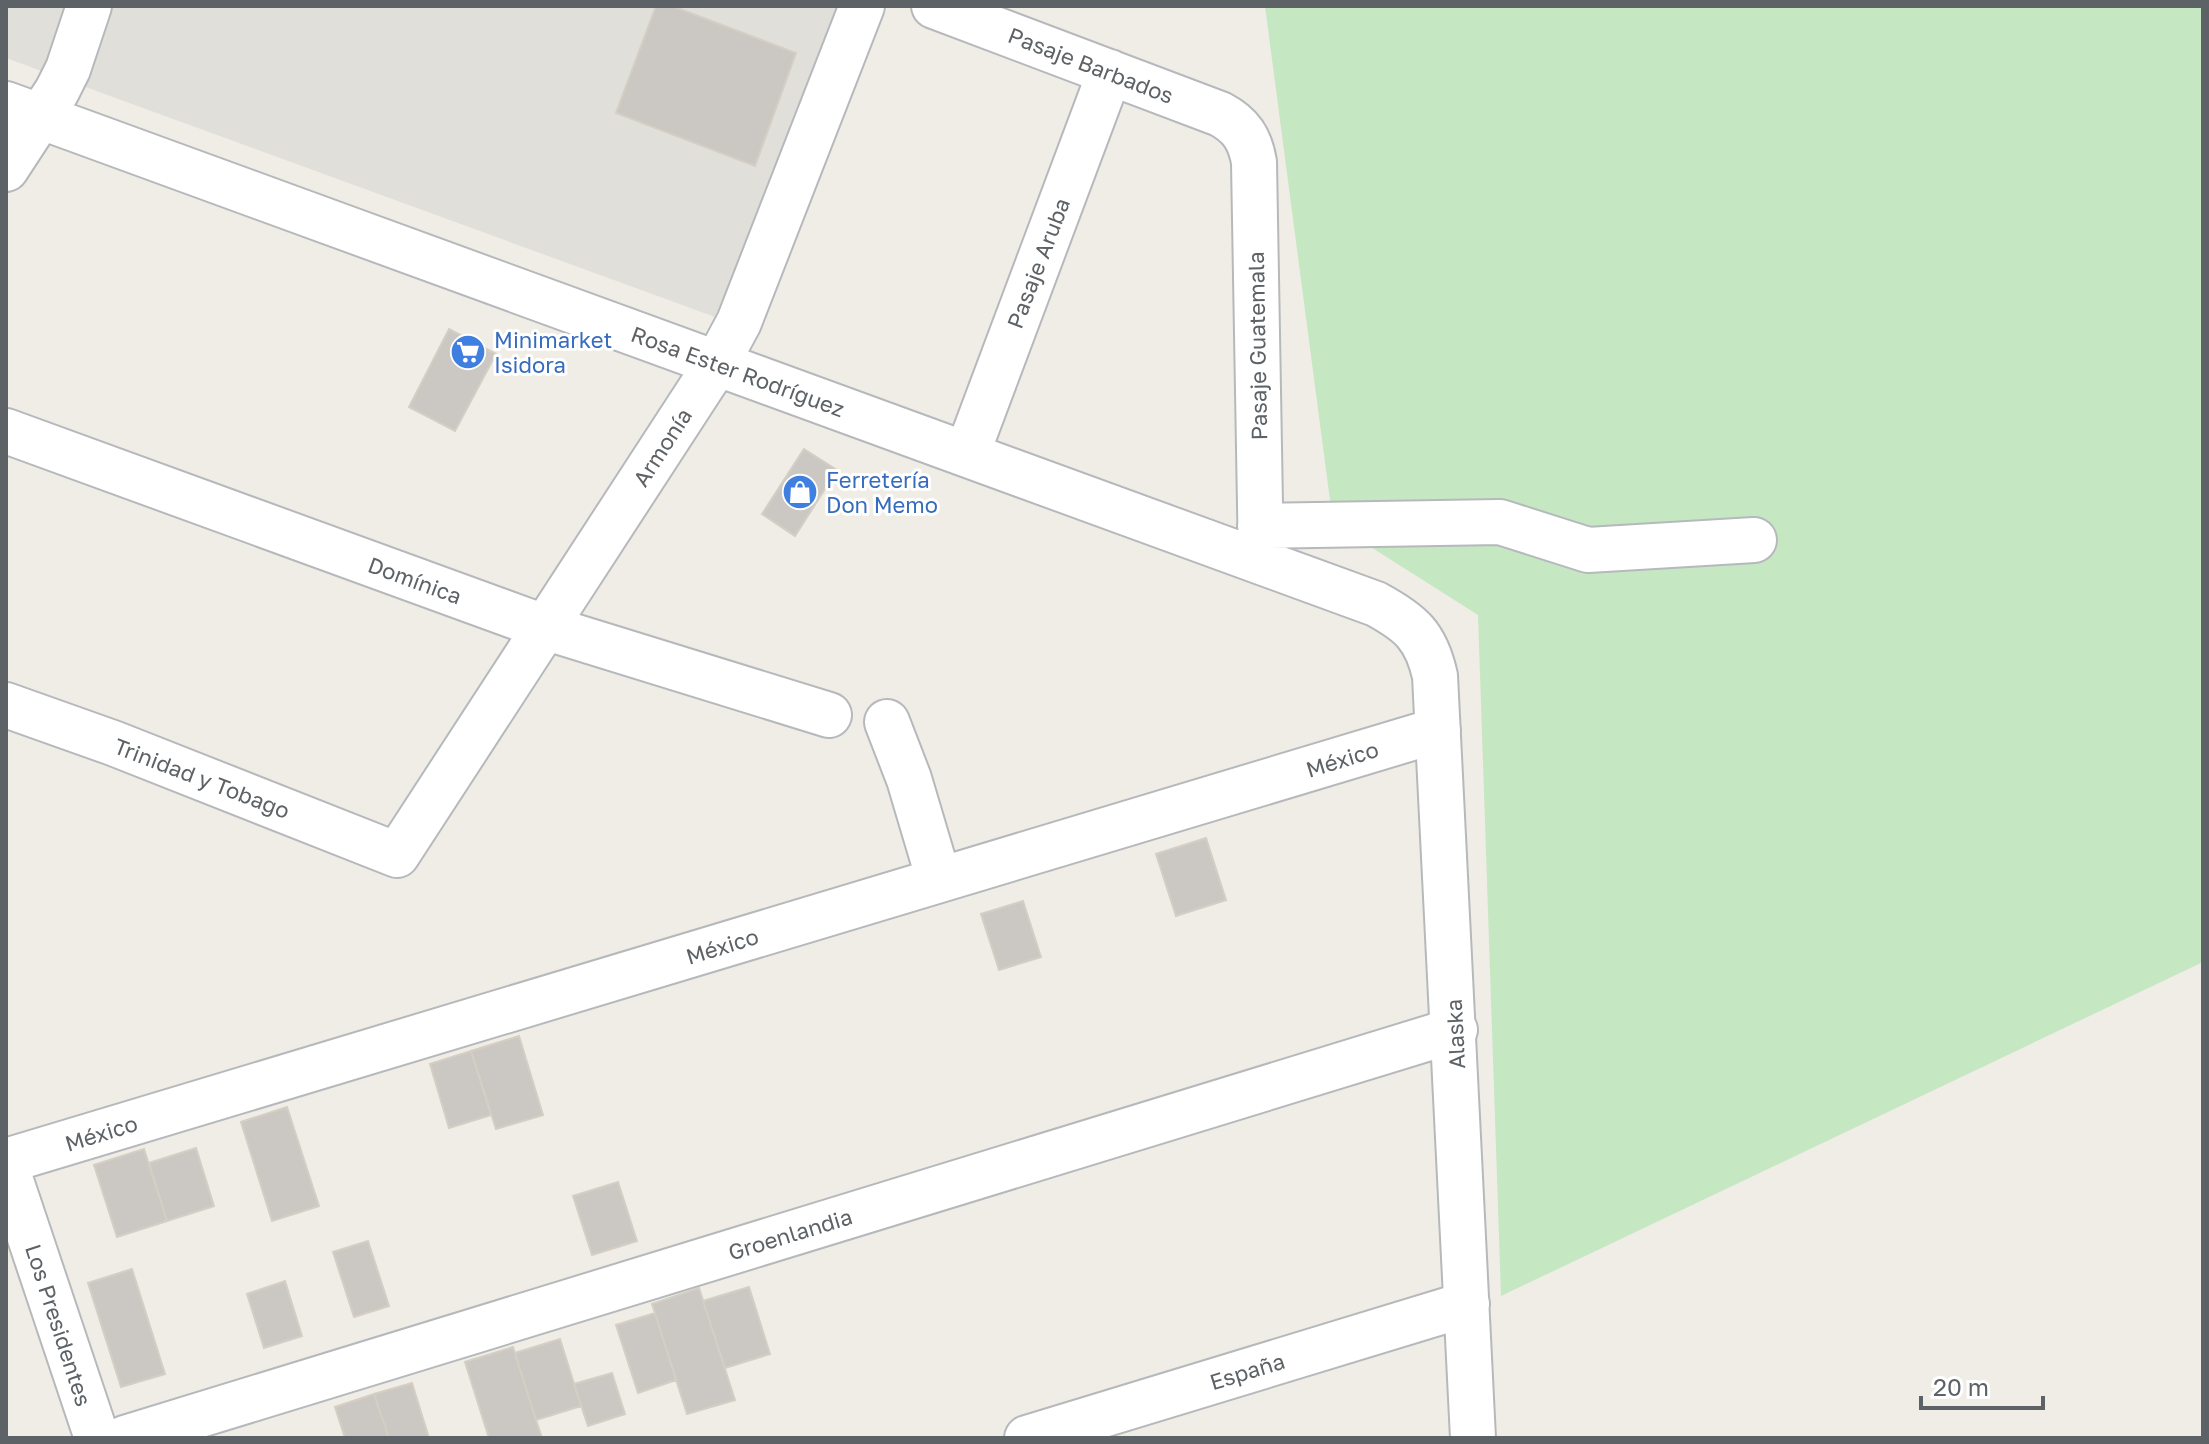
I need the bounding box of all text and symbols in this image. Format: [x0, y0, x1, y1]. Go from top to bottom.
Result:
street label: Pasaje Barbados [1004, 21, 1178, 109]
street label: Pasaje Aruba [1001, 194, 1075, 332]
street label: Pasaje Guatemala [1242, 251, 1272, 441]
street label: Rosa Ester Rodríguez [628, 320, 848, 422]
place label: Minimarket Isidora [494, 326, 612, 378]
supermarket icon: Minimarket Isidora [449, 333, 487, 371]
street label: Armonía [627, 403, 697, 491]
place label: Ferretería Don Memo [826, 466, 938, 518]
shop icon: Ferretería Don Memo [781, 473, 819, 511]
street label: Domínica [364, 551, 466, 609]
street label: Trinidad y Tobago [110, 732, 294, 824]
street label: México [1302, 735, 1382, 783]
street label: México [682, 922, 762, 970]
street label: Alaska [1440, 998, 1470, 1070]
street label: México [61, 1109, 141, 1157]
street label: Groenlandia [725, 1202, 855, 1266]
street label: Los Presidentes [20, 1241, 98, 1409]
street label: España [1206, 1347, 1288, 1395]
scale bar [1921, 1360, 2043, 1410]
text: 20 m [1933, 1372, 1989, 1401]

